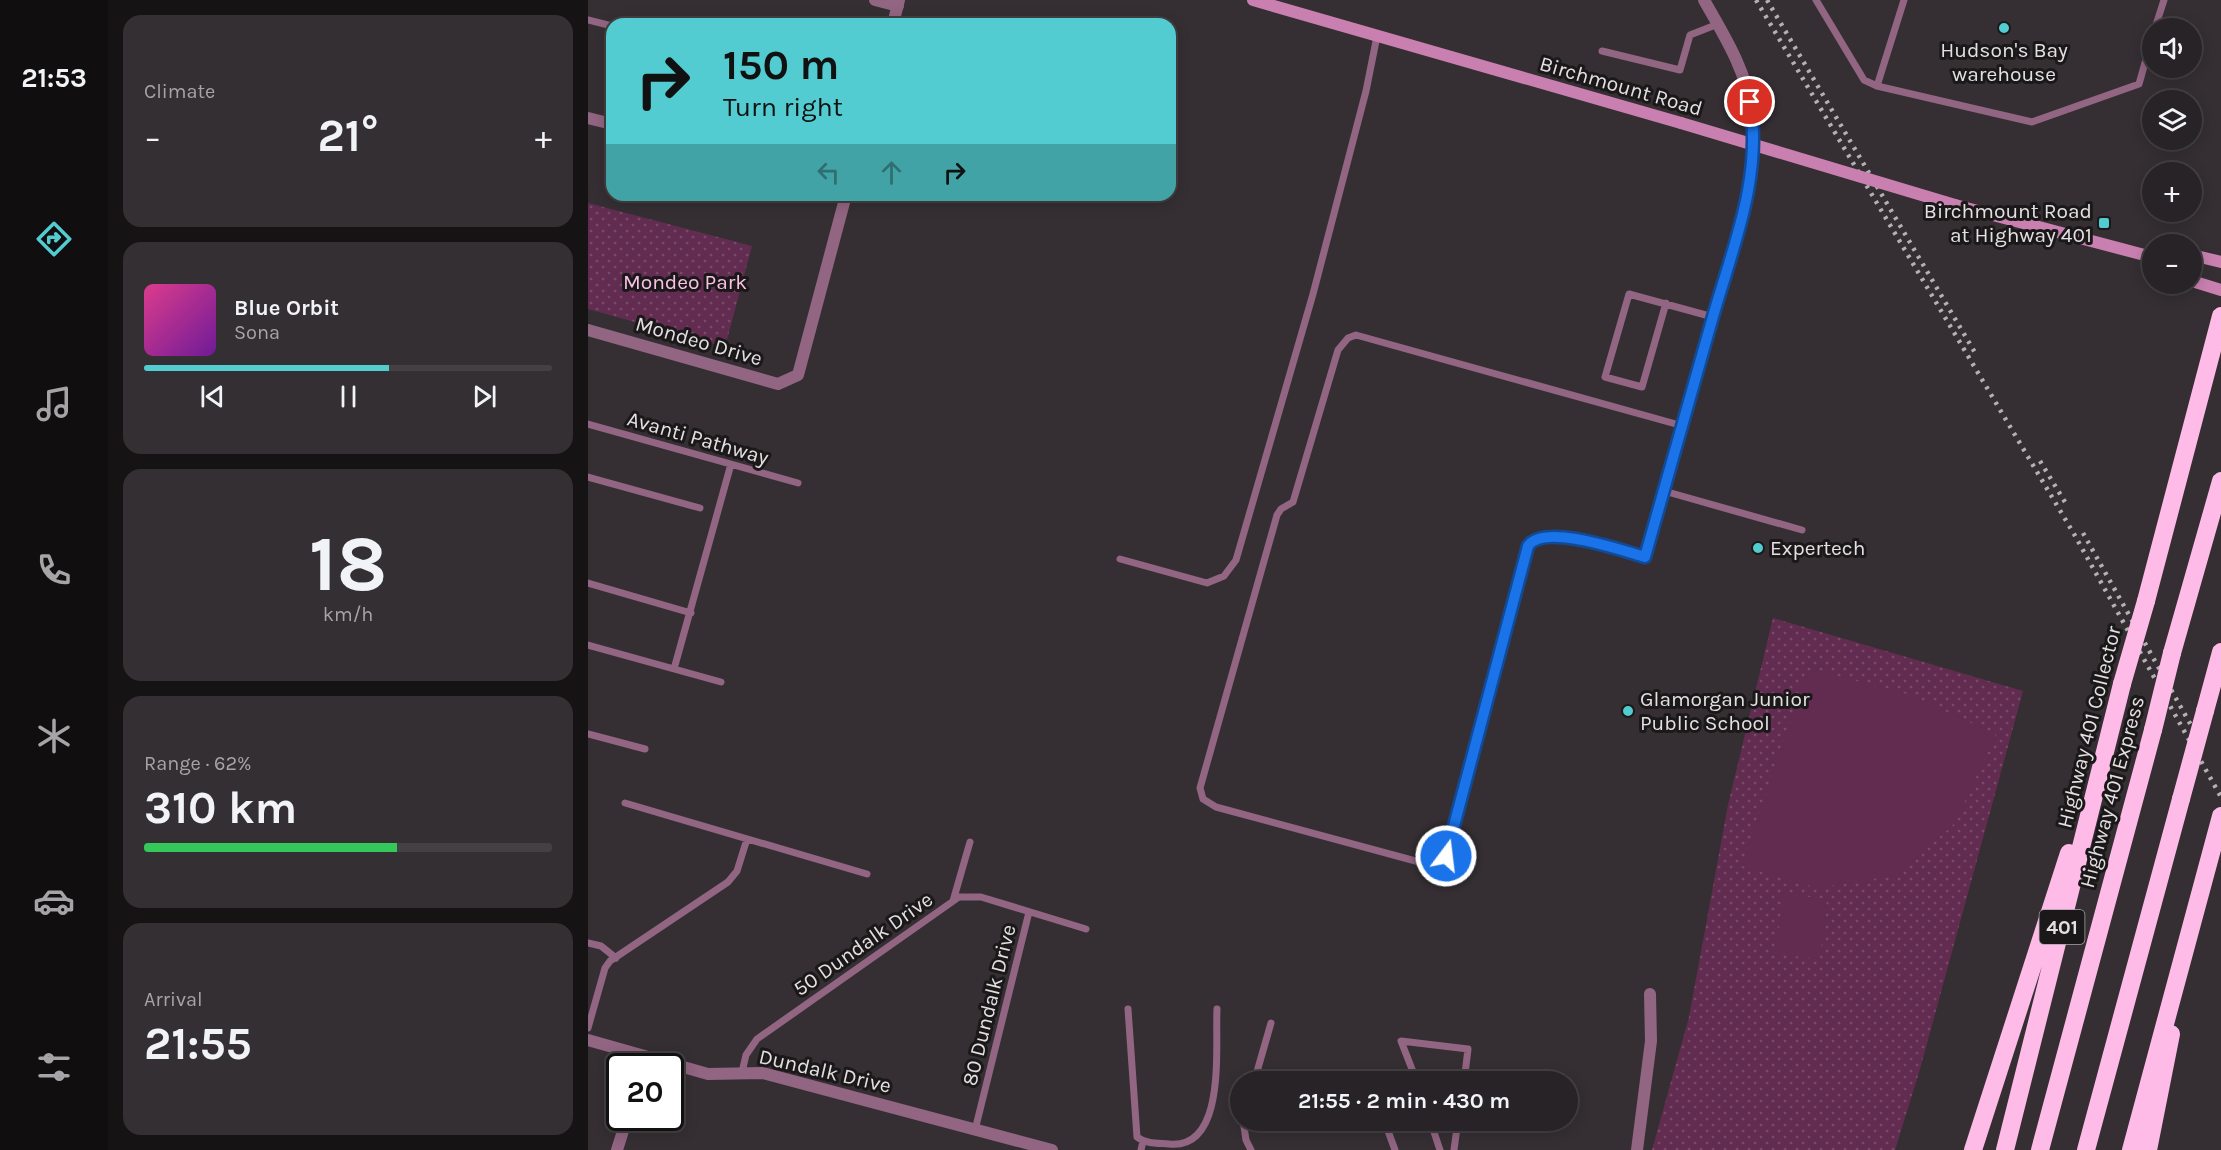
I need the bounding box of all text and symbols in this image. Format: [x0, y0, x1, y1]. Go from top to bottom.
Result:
map controls [2142, 18, 2202, 294]
button: sound [2142, 18, 2202, 78]
marker: Hudson's Bay warehouse [1997, 21, 2011, 35]
place label: Hudson's Bay warehouse [1940, 38, 2068, 86]
text: 150 m [723, 40, 839, 90]
icon: right [624, 42, 702, 120]
street label: Birchmount Road [1537, 51, 1705, 121]
text: 21:53 [21, 62, 87, 94]
pin [1724, 76, 1775, 127]
text: Climate [144, 80, 215, 103]
icon: arrive [1733, 85, 1766, 118]
button: layers [2142, 90, 2202, 150]
text: Turn right [723, 91, 843, 123]
text: 21° [318, 110, 378, 162]
text: − [144, 118, 161, 156]
text: + [535, 118, 552, 156]
icon: left [812, 156, 845, 189]
icon: ahead [875, 156, 908, 189]
icon: right [938, 156, 971, 189]
button: + [2142, 162, 2202, 222]
place label: Birchmount Road at Highway 401 [1924, 199, 2092, 247]
marker: Birchmount Road at Highway 401 [2097, 216, 2111, 230]
icon: directions [33, 218, 75, 260]
button: − [2142, 234, 2202, 294]
park label: Mondeo Park [623, 270, 747, 294]
text: Blue Orbit [234, 295, 339, 321]
street label: Mondeo Drive [633, 311, 765, 371]
text: Sona [234, 321, 280, 344]
icon: previous [196, 380, 229, 413]
icon: pause [332, 380, 365, 413]
icon: next [468, 380, 501, 413]
icon: music [33, 383, 75, 425]
street label: Avanti Pathway [625, 406, 772, 470]
text: 18 [309, 518, 387, 610]
place label: Expertech [1770, 536, 1865, 560]
marker: Expertech [1751, 541, 1765, 555]
icon: phone [33, 549, 75, 591]
text: km/h [323, 603, 373, 626]
street label: Highway 401 Collector [2052, 623, 2126, 830]
place label: Glamorgan Junior Public School [1640, 687, 1810, 735]
street label: Highway 401 Express [2075, 693, 2149, 891]
marker: Glamorgan Junior Public School [1621, 704, 1635, 718]
icon: climate [33, 715, 75, 757]
text: Range · 62% [144, 752, 252, 775]
text: 310 km [144, 782, 297, 834]
position arrow [1414, 824, 1478, 888]
icon: car [33, 880, 75, 922]
street label: 50 Dundalk Drive [789, 887, 937, 1001]
road number: 401 [2040, 910, 2084, 944]
street label: 80 Dundalk Drive [957, 922, 1021, 1088]
text: Arrival [144, 988, 203, 1011]
text: 21:55 [144, 1018, 252, 1070]
street label: Dundalk Drive [757, 1044, 893, 1098]
icon: filters [33, 1046, 75, 1088]
speed limit sign: 20 [606, 1053, 684, 1131]
text: 21:55 · 2 min · 430 m [1298, 1088, 1510, 1114]

